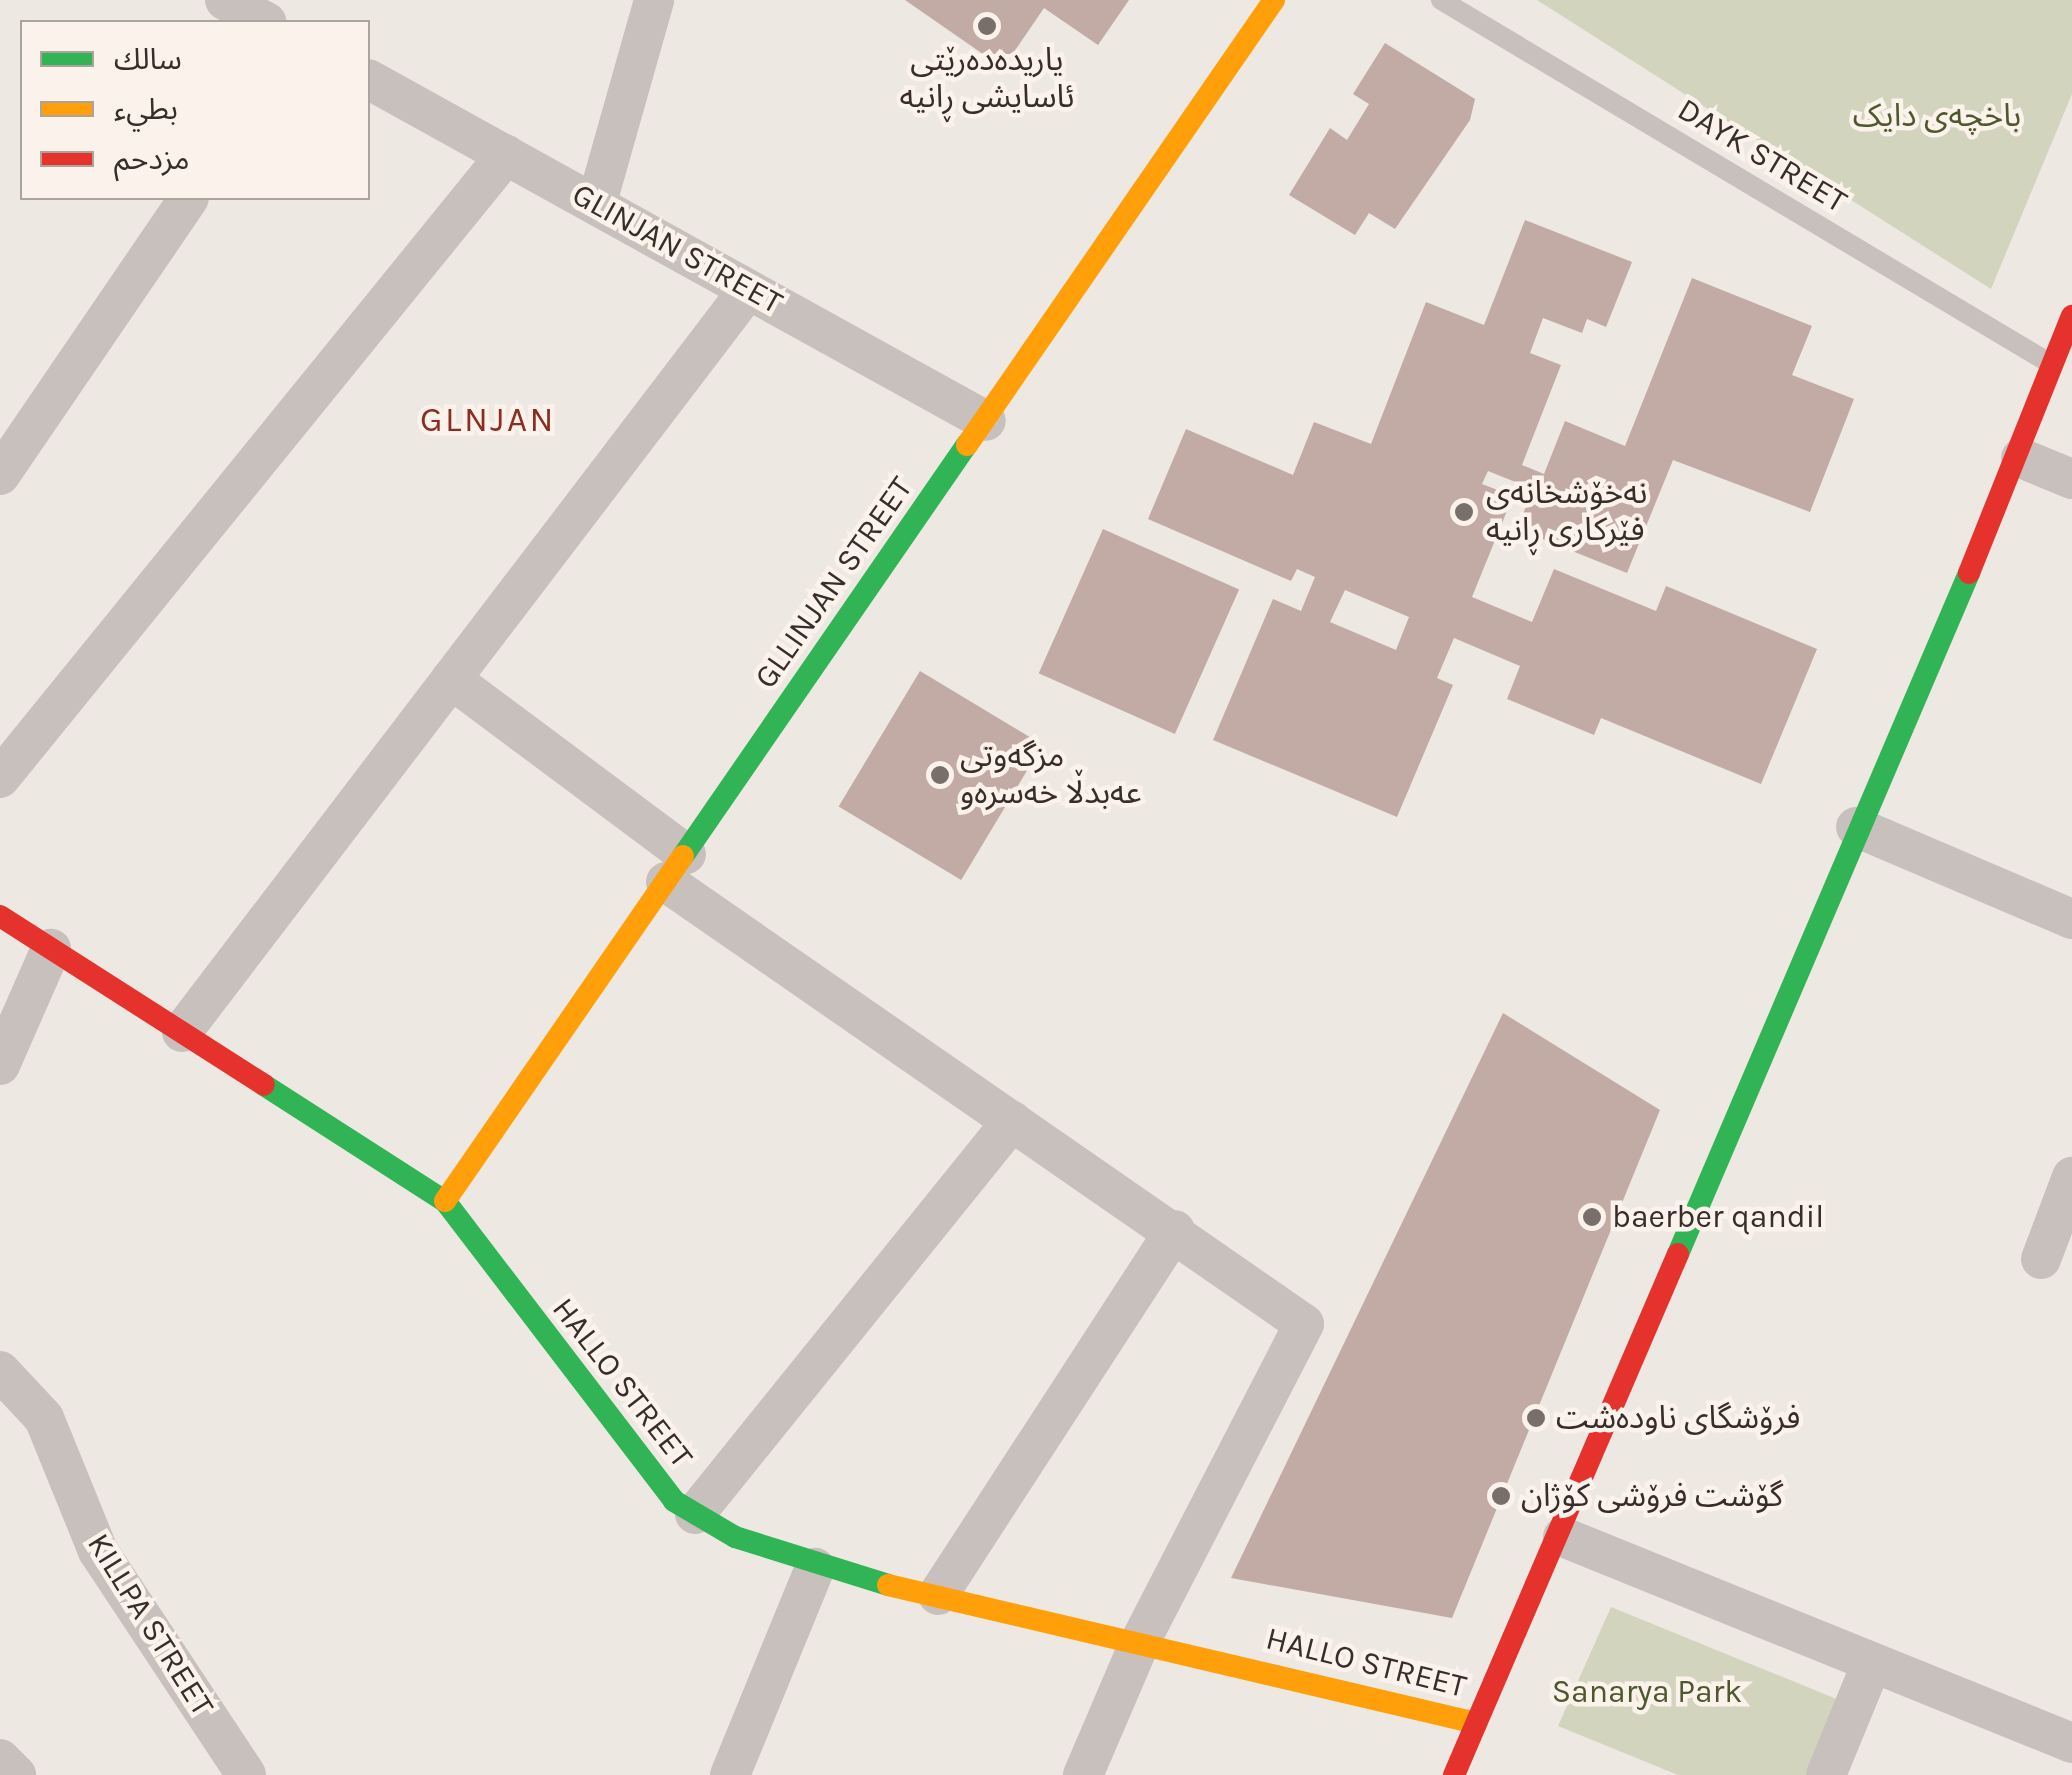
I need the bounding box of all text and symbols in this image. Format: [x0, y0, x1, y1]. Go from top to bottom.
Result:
marker: یاریدەدەرێتی ئاسایشی ڕانیە [976, 15, 998, 37]
legend [20, 20, 370, 200]
text: سالك [114, 41, 182, 77]
place label: یاریدەدەرێتی ئاسایشی ڕانیە [900, 42, 1074, 117]
text: بطيء [114, 91, 178, 127]
street label: DAYK STREET [1671, 91, 1853, 221]
park label: باخچەی دایک [1853, 97, 2021, 135]
text: مزدحم [114, 141, 190, 177]
street label: GLINJAN STREET [565, 175, 789, 323]
district label: GLNJAN [420, 399, 556, 441]
street label: GLLINJAN STREET [747, 470, 921, 696]
place label: نەخۆشخانەی فێرکاری ڕانیە [1486, 475, 1647, 550]
marker: نەخۆشخانەی فێرکاری ڕانیە [1451, 499, 1477, 525]
place label: مزگەوتی عەبدڵا خەسرەو [960, 738, 1142, 813]
marker: مزگەوتی عەبدڵا خەسرەو [929, 764, 951, 786]
place label: baerber qandil [1612, 1198, 1824, 1236]
marker: baerber qandil [1581, 1206, 1603, 1228]
street label: HALLO STREET [544, 1290, 700, 1476]
place label: فرۆشگای ناوده‌شت [1556, 1399, 1800, 1437]
marker: فرۆشگای ناوده‌شت [1525, 1407, 1547, 1429]
place label: گۆشت فرۆشی کۆژان [1521, 1477, 1783, 1515]
marker: گۆشت فرۆشی کۆژان [1490, 1485, 1512, 1507]
street label: KILLPA STREET [79, 1527, 221, 1723]
street label: HALLO STREET [1262, 1620, 1470, 1706]
park label: Sanarya Park [1552, 1673, 1742, 1711]

